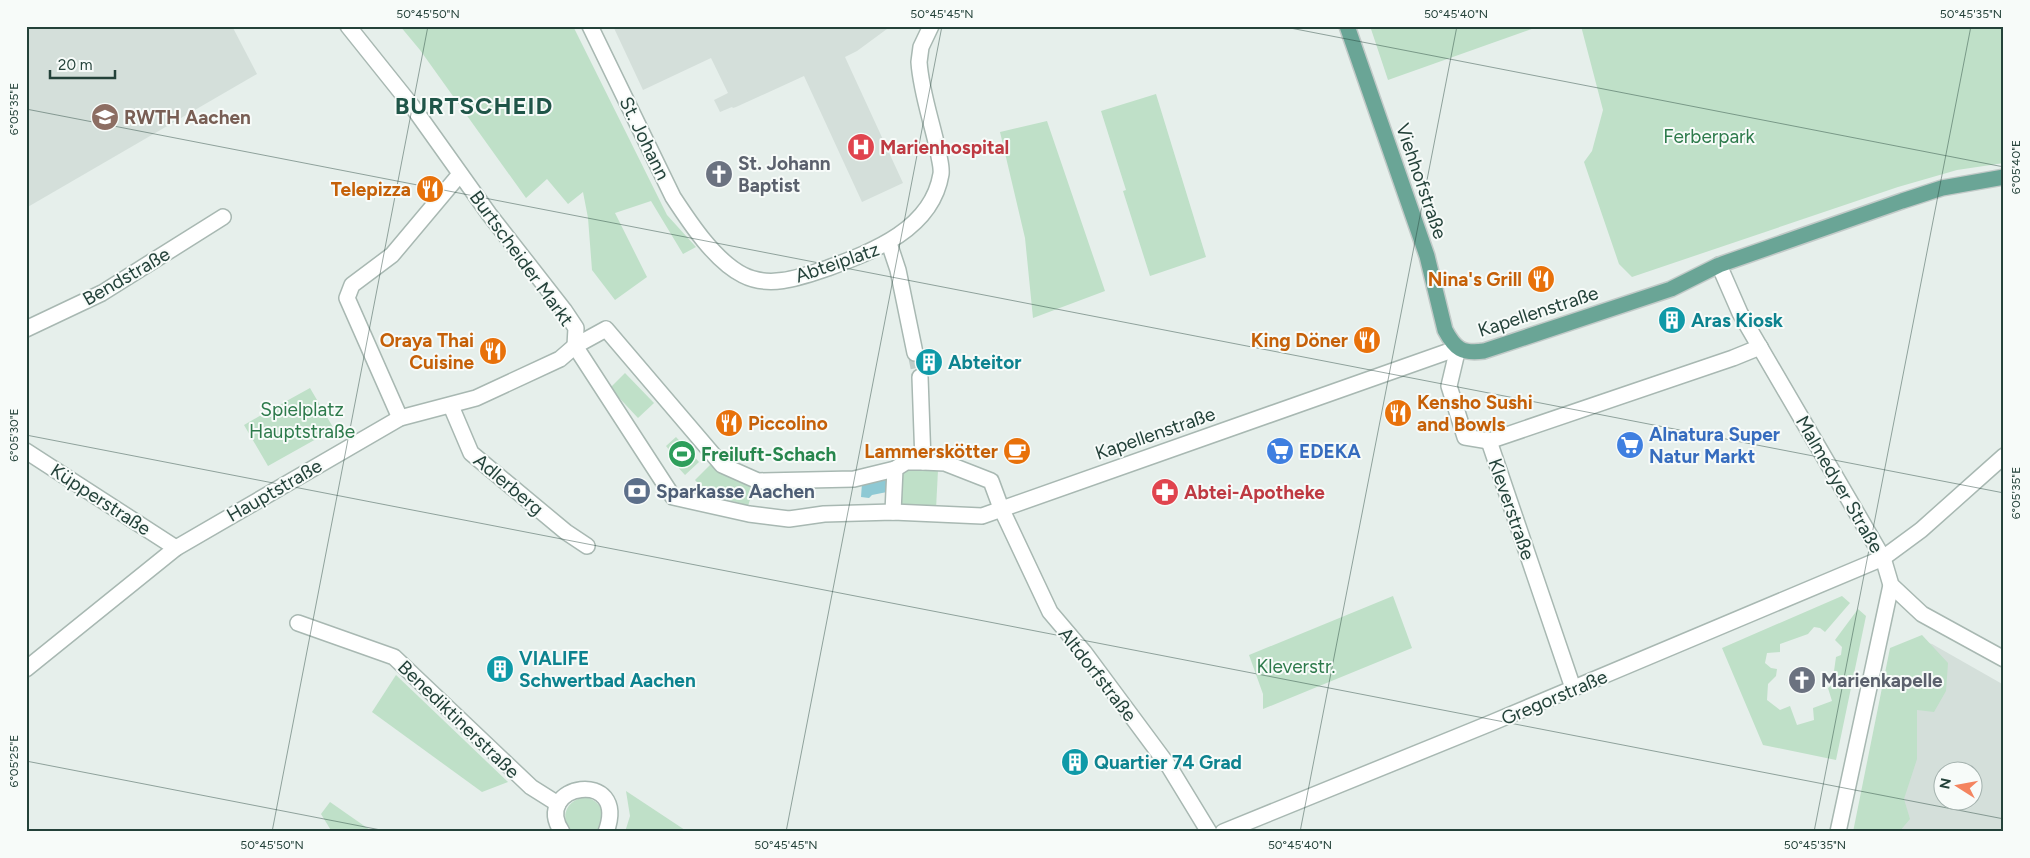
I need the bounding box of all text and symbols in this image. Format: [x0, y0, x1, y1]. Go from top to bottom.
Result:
text: 50°45'50"N [396, 7, 460, 21]
text: 50°45'45"N [910, 7, 974, 21]
text: 50°45'40"N [1424, 7, 1488, 21]
text: 50°45'35"N [1940, 7, 2002, 21]
scale bar [50, 48, 115, 80]
text: 20 m [58, 56, 92, 74]
text: 6°05'35"E [7, 83, 21, 135]
district label: BURTSCHEID [395, 91, 553, 120]
street label: St. Johann [615, 93, 675, 184]
school or university icon: RWTH Aachen [90, 102, 120, 132]
place label: RWTH Aachen [124, 106, 251, 129]
street label: Viehhofstraße [1391, 120, 1452, 242]
park label: Ferberpark [1663, 125, 1756, 148]
hospital icon: Marienhospital [846, 132, 876, 162]
place label: Marienhospital [880, 136, 1009, 159]
text: 6°05'40"E [2009, 140, 2023, 194]
place label: St. Johann Baptist [738, 152, 830, 197]
church icon: St. Johann Baptist [704, 159, 734, 189]
restaurant icon: Telepizza [415, 174, 445, 204]
place label: Telepizza [331, 178, 411, 201]
street label: Burtscheider Markt [465, 186, 578, 330]
street label: Abteiplatz [792, 237, 882, 288]
street label: Bendstraße [79, 242, 174, 311]
restaurant icon: Nina's Grill [1526, 264, 1556, 294]
place label: Nina's Grill [1428, 268, 1522, 291]
street label: Kapellenstraße [1475, 281, 1601, 342]
building icon: Aras Kiosk [1657, 305, 1687, 335]
place label: Aras Kiosk [1691, 309, 1784, 332]
restaurant icon: King Döner [1352, 325, 1382, 355]
place label: Oraya Thai Cuisine [380, 329, 474, 374]
place label: King Döner [1251, 329, 1348, 352]
restaurant icon: Oraya Thai Cuisine [478, 336, 508, 366]
building icon: Abteitor [914, 347, 944, 377]
place label: Abteitor [948, 351, 1022, 374]
place label: Kensho Sushi and Bowls [1417, 391, 1533, 436]
park label: Spielplatz Hauptstraße [249, 398, 355, 443]
restaurant icon: Kensho Sushi and Bowls [1383, 398, 1413, 428]
street label: Kapellenstraße [1092, 402, 1218, 465]
text: 6°05'30"E [7, 408, 21, 462]
restaurant icon: Piccolino [714, 408, 744, 438]
street label: Malmedyer Straße [1791, 411, 1888, 557]
place label: Piccolino [748, 412, 828, 435]
place label: Alnatura Super Natur Markt [1649, 423, 1780, 468]
supermarket icon: Alnatura Super Natur Markt [1615, 430, 1645, 460]
cafe icon: Lammerskötter [1002, 436, 1032, 466]
supermarket icon: EDEKA [1265, 436, 1295, 466]
sports icon: Freiluft-Schach [667, 439, 697, 469]
place label: Lammerskötter [864, 440, 998, 463]
place label: EDEKA [1299, 440, 1361, 463]
place label: Freiluft-Schach [701, 443, 836, 466]
street label: Adlerberg [469, 449, 548, 520]
street label: Hauptstraße [223, 454, 326, 527]
street label: Kleverstraße [1483, 455, 1540, 563]
street label: Küpperstraße [46, 459, 155, 540]
text: 6°05'35"E [2009, 467, 2023, 519]
bank icon: Sparkasse Aachen [622, 476, 652, 506]
pharmacy icon: Abtei-Apotheke [1150, 477, 1180, 507]
place label: Sparkasse Aachen [656, 480, 815, 503]
place label: Abtei-Apotheke [1184, 481, 1325, 504]
street label: Altdorfstraße [1054, 623, 1141, 726]
place label: VIALIFE Schwertbad Aachen [519, 647, 696, 692]
building icon: VIALIFE Schwertbad Aachen [485, 654, 515, 684]
park label: Kleverstr. [1257, 655, 1335, 678]
street label: Benediktinerstraße [393, 656, 524, 783]
street label: Gregorstraße [1498, 665, 1611, 730]
church icon: Marienkapelle [1787, 665, 1817, 695]
place label: Marienkapelle [1821, 669, 1943, 692]
text: 6°05'25"E [7, 735, 21, 787]
building icon: Quartier 74 Grad [1060, 747, 1090, 777]
place label: Quartier 74 Grad [1094, 751, 1242, 774]
north arrow [1932, 760, 1982, 810]
text: N [1936, 777, 1955, 791]
text: 50°45'50"N [240, 838, 304, 852]
text: 50°45'45"N [754, 838, 818, 852]
text: 50°45'40"N [1268, 838, 1332, 852]
text: 50°45'35"N [1784, 838, 1846, 852]

